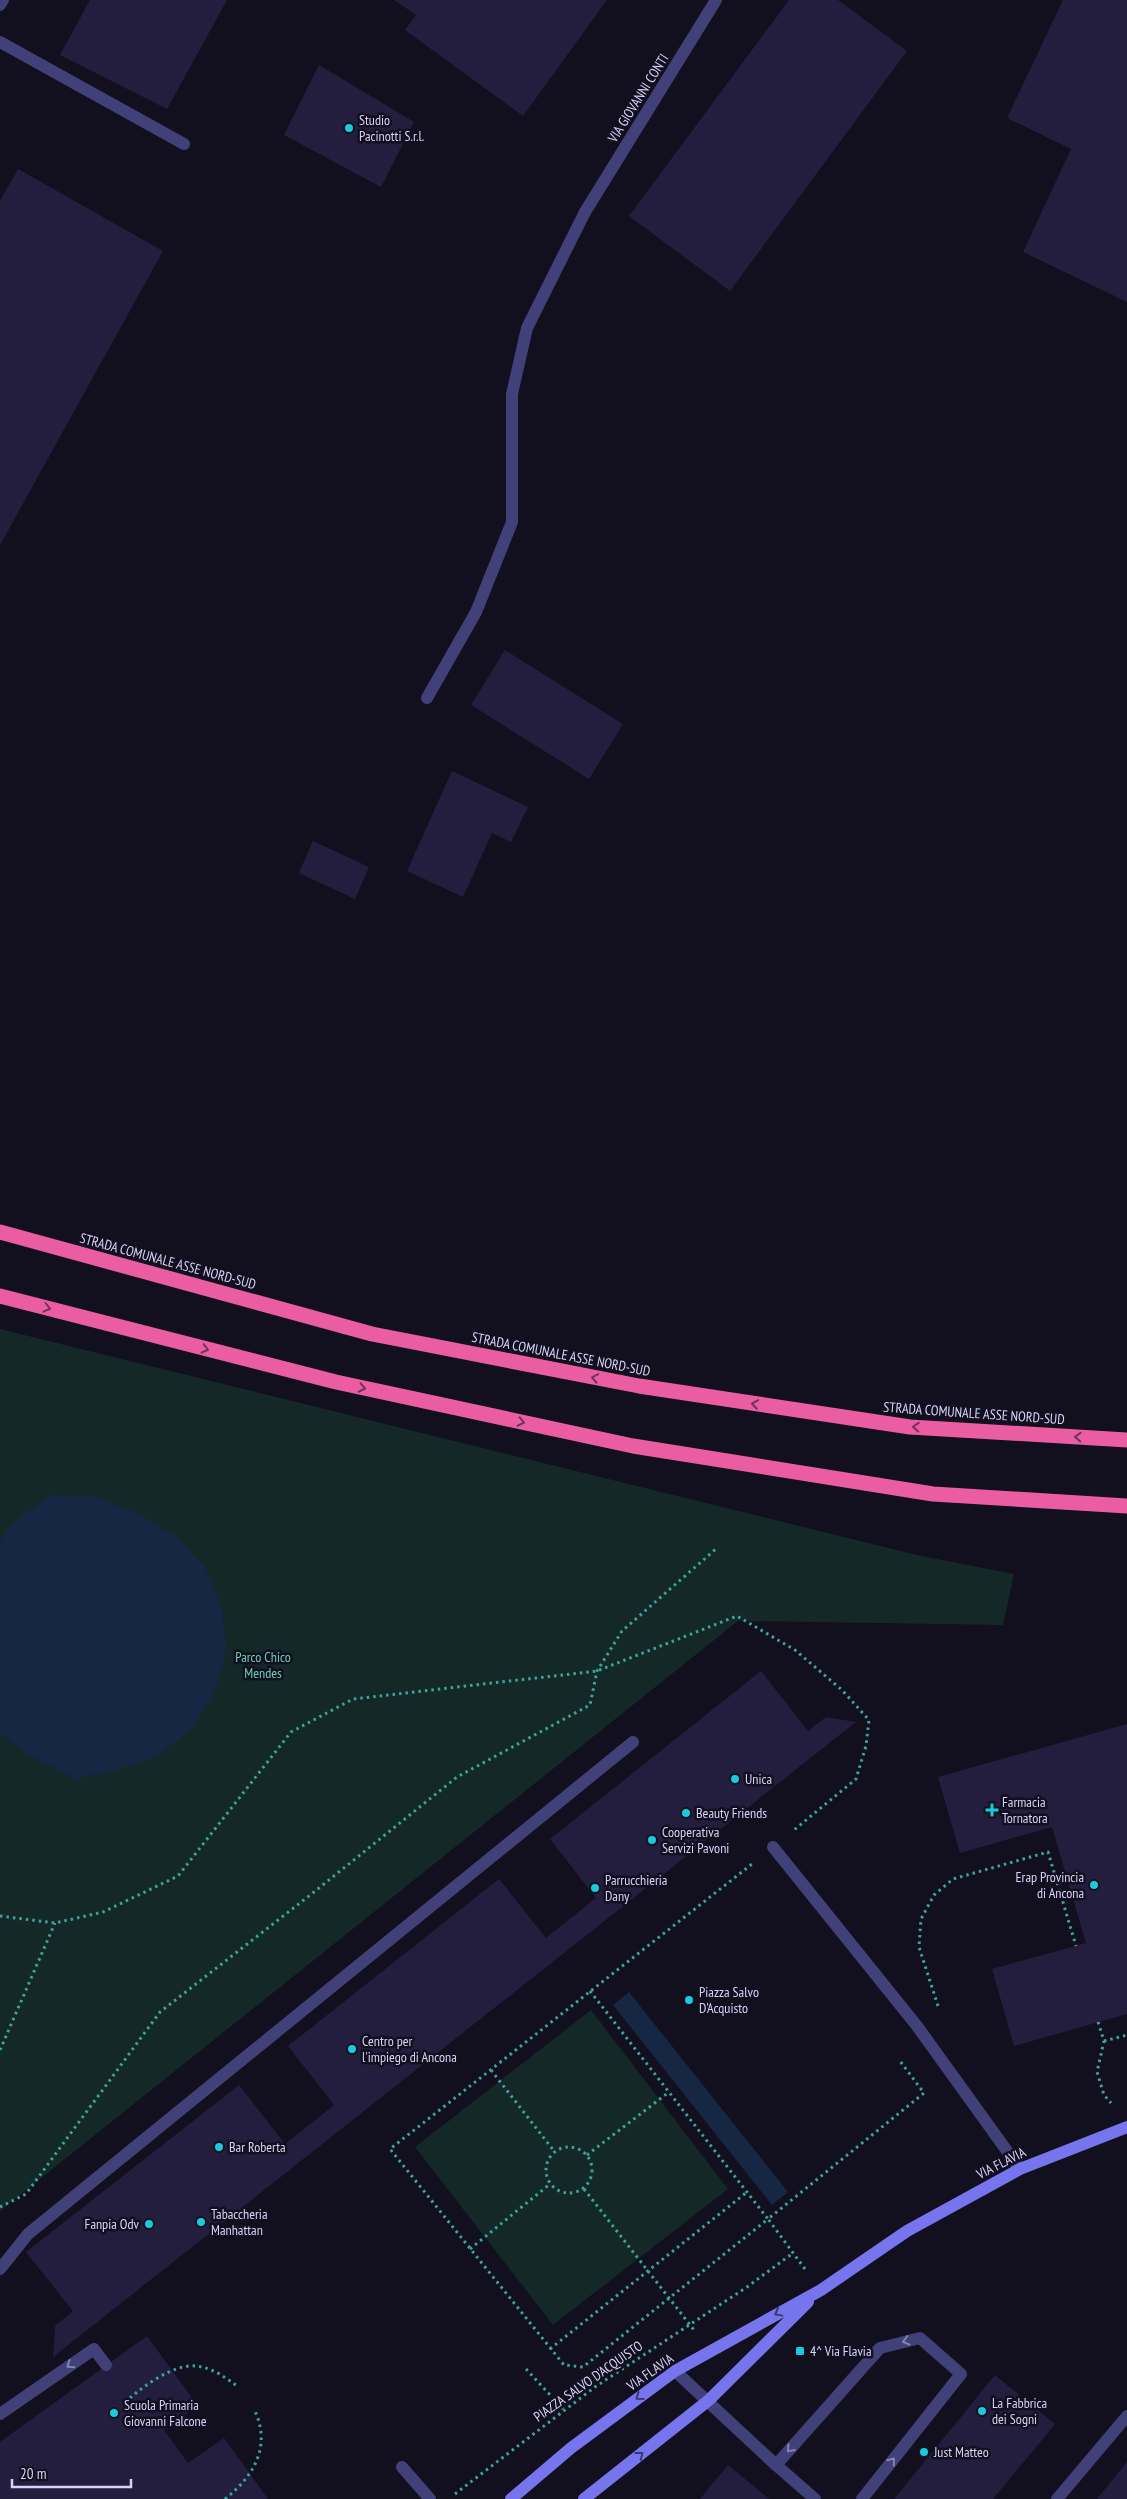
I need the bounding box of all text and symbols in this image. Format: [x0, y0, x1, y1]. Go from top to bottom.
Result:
street label: VIA GIOVANNI CONTI [603, 50, 672, 146]
place label: Studio Pacinotti S.r.l. [359, 111, 424, 145]
marker: Studio Pacinotti S.r.l. [343, 122, 355, 134]
street label: STRADA COMUNALE ASSE NORD-SUD [78, 1229, 258, 1293]
one-way arrow [43, 1303, 51, 1313]
street label: STRADA COMUNALE ASSE NORD-SUD [470, 1328, 652, 1380]
one-way arrow [200, 1343, 209, 1354]
one-way arrow [591, 1373, 599, 1383]
one-way arrow [358, 1382, 367, 1393]
street label: STRADA COMUNALE ASSE NORD-SUD [883, 1398, 1065, 1428]
one-way arrow [751, 1399, 759, 1410]
one-way arrow [517, 1416, 526, 1427]
one-way arrow [912, 1422, 920, 1433]
one-way arrow [1074, 1431, 1082, 1442]
park label: Parco Chico Mendes [235, 1648, 291, 1682]
place label: Unica [745, 1770, 772, 1788]
marker: Unica [729, 1773, 741, 1785]
place label: Farmacia Tornatora [1002, 1793, 1048, 1827]
place label: Beauty Friends [696, 1804, 767, 1822]
marker: Farmacia Tornatora [986, 1804, 998, 1816]
marker: Beauty Friends [680, 1807, 692, 1819]
place label: Cooperativa Servizi Pavoni [662, 1823, 729, 1857]
marker: Cooperativa Servizi Pavoni [646, 1834, 658, 1846]
place label: Erap Provincia di Ancona [1016, 1868, 1084, 1902]
place label: Parrucchieria Dany [605, 1871, 667, 1905]
marker: Erap Provincia di Ancona [1088, 1879, 1100, 1891]
marker: Parrucchieria Dany [589, 1882, 601, 1894]
place label: Piazza Salvo D'Acquisto [699, 1983, 759, 2017]
marker: Piazza Salvo D'Acquisto [683, 1994, 695, 2006]
place label: Centro per l'impiego di Ancona [362, 2032, 457, 2066]
marker: Centro per l'impiego di Ancona [346, 2043, 358, 2055]
place label: Bar Roberta [229, 2138, 286, 2156]
marker: Bar Roberta [213, 2141, 225, 2153]
street label: VIA FLAVIA [972, 2143, 1029, 2184]
place label: Tabaccheria Manhattan [211, 2205, 268, 2239]
place label: Fanpia Odv [85, 2215, 140, 2233]
marker: Tabaccheria Manhattan [195, 2216, 207, 2228]
marker: Fanpia Odv [143, 2218, 155, 2230]
one-way arrow [775, 2307, 784, 2317]
street label: PIAZZA SALVO D'ACQUISTO [530, 2336, 646, 2425]
one-way arrow [903, 2336, 911, 2346]
place label: 4^ Via Flavia [810, 2342, 872, 2360]
marker: 4^ Via Flavia [794, 2345, 806, 2357]
street label: VIA FLAVIA [622, 2349, 677, 2395]
one-way arrow [67, 2359, 76, 2368]
one-way arrow [636, 2391, 645, 2401]
place label: La Fabbrica dei Sogni [992, 2394, 1047, 2428]
place label: Scuola Primaria Giovanni Falcone [124, 2396, 207, 2430]
marker: La Fabbrica dei Sogni [976, 2405, 988, 2417]
marker: Scuola Primaria Giovanni Falcone [108, 2407, 120, 2419]
place label: Just Matteo [933, 2443, 989, 2461]
one-way arrow [787, 2444, 796, 2453]
marker: Just Matteo [918, 2446, 930, 2458]
one-way arrow [634, 2452, 643, 2461]
scale bar [12, 2456, 131, 2488]
one-way arrow [886, 2457, 895, 2467]
text: 20 m [20, 2464, 46, 2483]

